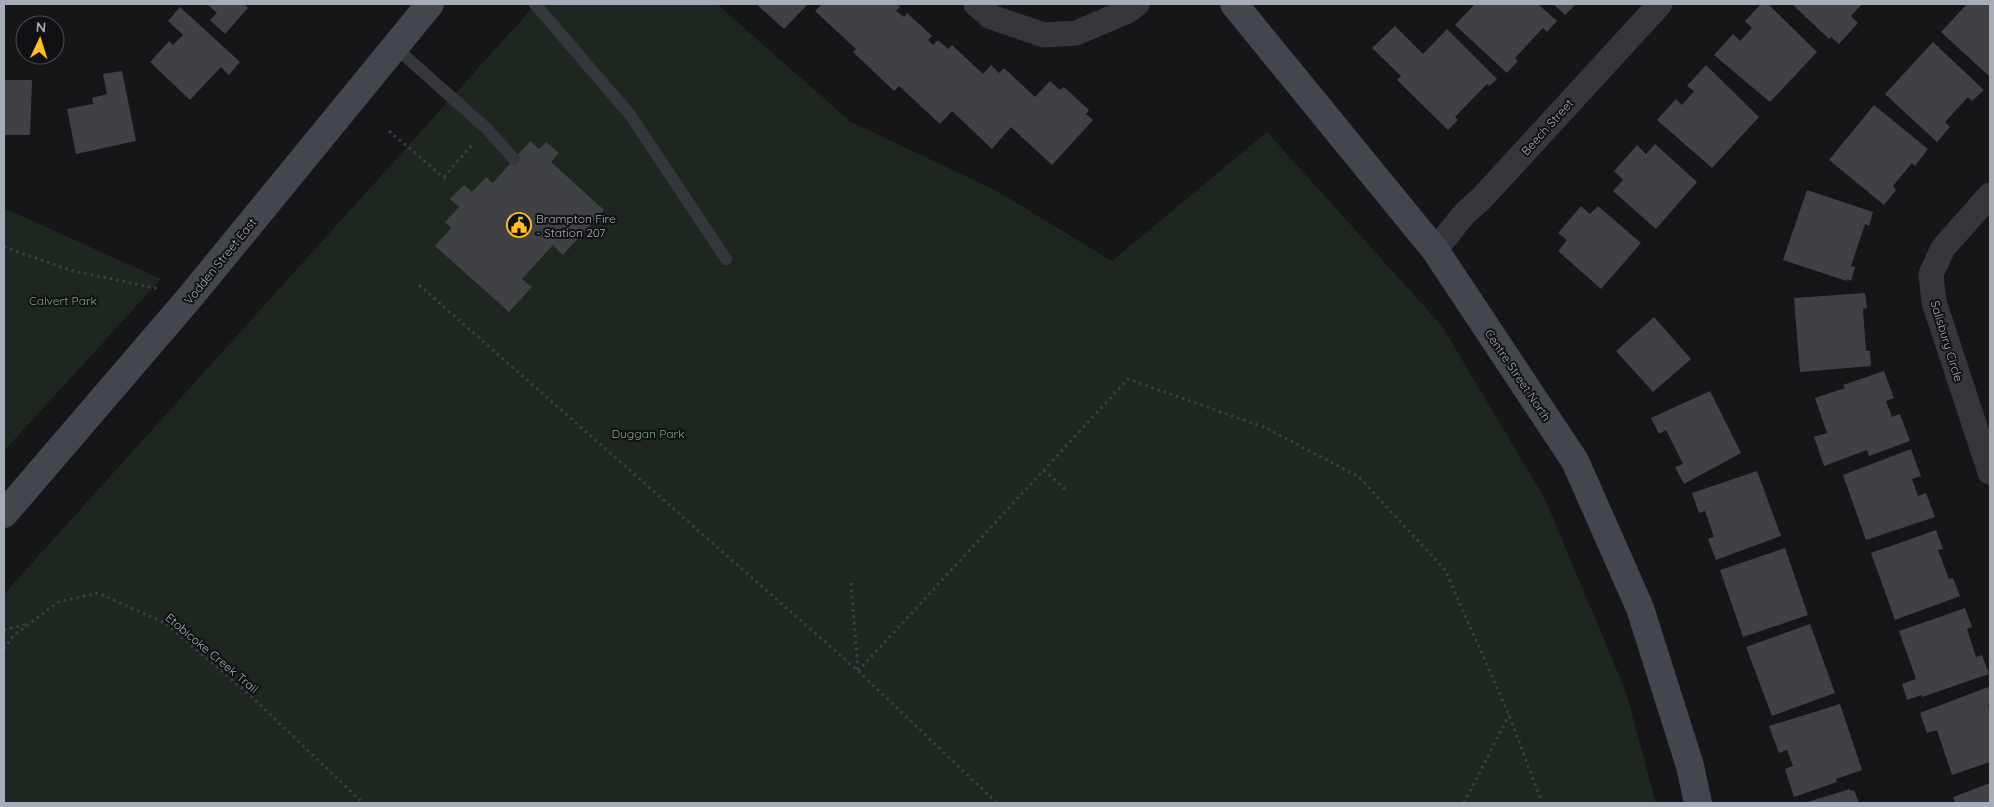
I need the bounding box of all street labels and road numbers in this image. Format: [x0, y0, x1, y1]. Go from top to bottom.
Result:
street label: Beech Street [1518, 96, 1576, 158]
street label: Vodden Street East [181, 215, 259, 307]
street label: Salisbury Circle [1928, 299, 1967, 384]
street label: Centre Street North [1482, 326, 1554, 424]
street label: Etobicoke Creek Trail [162, 610, 262, 696]

